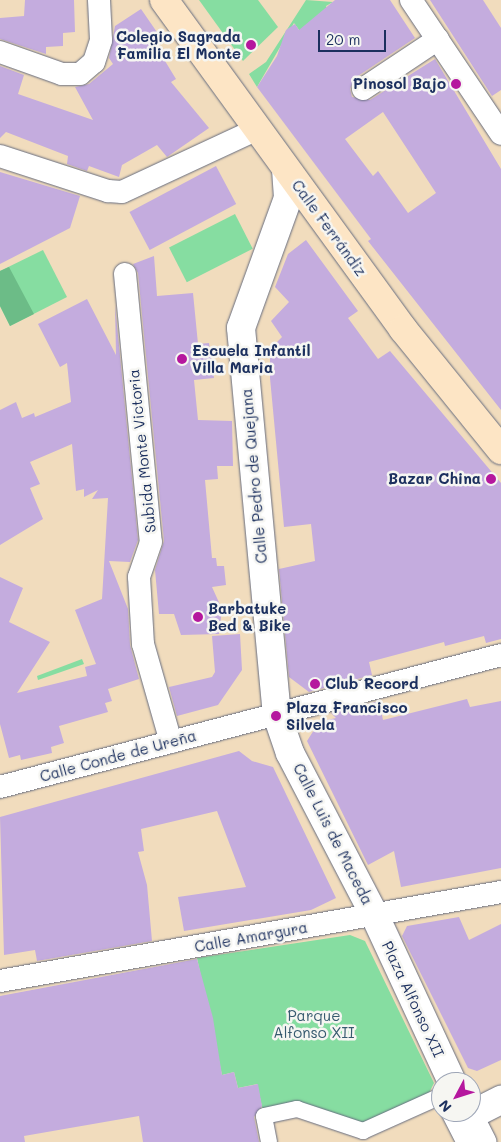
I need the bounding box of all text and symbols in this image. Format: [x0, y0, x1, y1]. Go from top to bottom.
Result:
scale bar [321, 20, 388, 52]
place label: Colegio Sagrada Familia El Monte [116, 27, 241, 62]
text: 20 m [326, 29, 360, 49]
marker: Colegio Sagrada Familia El Monte [245, 39, 257, 51]
place label: Pinosol Bajo [353, 75, 446, 93]
marker: Pinosol Bajo [450, 78, 462, 90]
street label: Calle Ferrándiz [288, 176, 370, 280]
place label: Escuela Infantil Villa Maria [192, 341, 311, 376]
marker: Escuela Infantil Villa Maria [176, 353, 188, 365]
street label: Subida Monte Victoria [124, 368, 160, 534]
street label: Calle Pedro de Quejana [237, 388, 271, 564]
place label: Bazar China [388, 470, 481, 488]
marker: Bazar China [485, 473, 497, 485]
place label: Barbatuke Bed & Bike [208, 599, 291, 634]
marker: Barbatuke Bed & Bike [192, 611, 204, 623]
place label: Club Record [325, 675, 418, 693]
marker: Club Record [309, 678, 321, 690]
place label: Plaza Francisco Silvela [286, 698, 408, 733]
marker: Plaza Francisco Silvela [270, 710, 282, 722]
street label: Calle Conde de Ureña [38, 726, 198, 786]
street label: Calle Luis de Maceda [290, 760, 376, 908]
street label: Calle Amargura [193, 918, 309, 956]
street label: Plaza Alfonso XII [378, 938, 448, 1060]
park label: Parque Alfonso XII [273, 1006, 355, 1041]
north arrow [431, 1072, 481, 1122]
text: N [434, 1096, 456, 1117]

